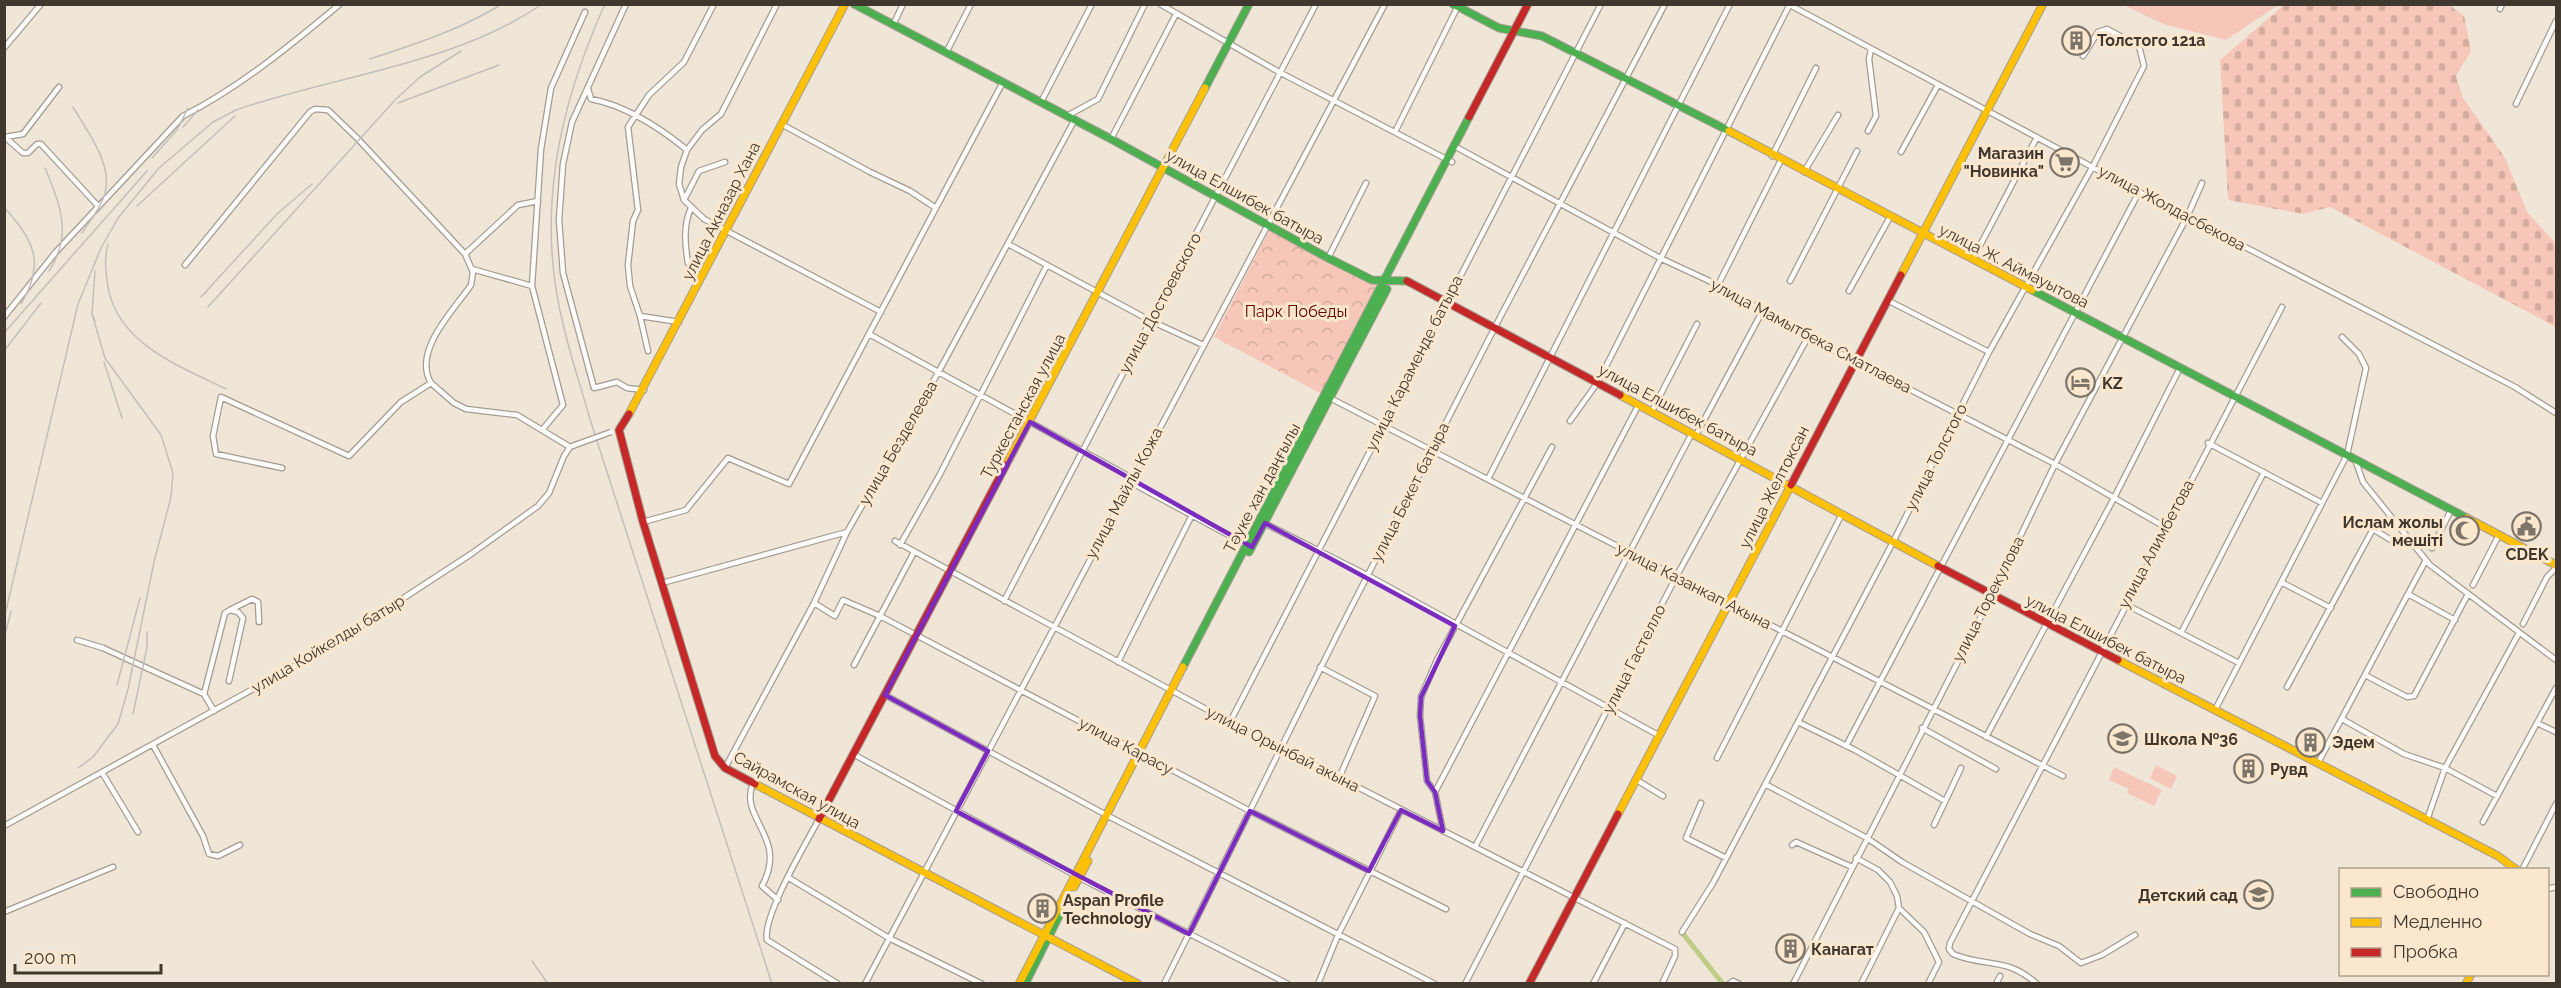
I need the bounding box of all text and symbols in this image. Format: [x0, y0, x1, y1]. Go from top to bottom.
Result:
building icon: Толстого 121а [2060, 24, 2092, 56]
place label: Толстого 121а [2097, 31, 2206, 50]
street label: улица Акназар Хана [678, 139, 764, 283]
place label: Магазин "Новинка" [1964, 144, 2044, 181]
street label: улица Елшибек батыра [1163, 146, 1327, 248]
supermarket icon: Магазин "Новинка" [2049, 146, 2081, 178]
street label: улица Жолдасбекова [2095, 161, 2249, 255]
street label: улица Ж. Аймауытова [1936, 220, 2092, 312]
street label: улица Достоевского [1115, 229, 1205, 377]
street label: улица Караменде батыра [1361, 272, 1467, 454]
street label: улица Мамытбека Сматлаева [1707, 275, 1915, 397]
park label: Парк Победы [1245, 302, 1347, 321]
street label: Туркестанская улица [977, 330, 1069, 482]
street label: улица Елшибек батыра [1595, 360, 1761, 460]
hotel icon: KZ [2065, 367, 2097, 399]
place label: KZ [2102, 374, 2123, 393]
street label: улица Безделеева [855, 377, 941, 509]
street label: улица Толстого [1901, 400, 1971, 514]
street label: улица Бекет батыра [1367, 419, 1453, 565]
street label: Тәуке хан даңғылы [1220, 420, 1304, 556]
street label: улица Желтоксан [1735, 423, 1813, 551]
street label: улица Майлы Кожа [1081, 424, 1167, 562]
street label: улица Алимбетова [2114, 476, 2198, 612]
public building icon: CDEK [2511, 510, 2543, 542]
place label: Ислам жолы мешіті [2342, 513, 2443, 550]
mosque icon: Ислам жолы мешіті [2448, 515, 2480, 547]
street label: улица Торекулова [1948, 533, 2028, 665]
street label: улица Казанкап Акына [1613, 539, 1775, 633]
place label: CDEK [2506, 545, 2549, 564]
street label: улица Елшибек батыра [2023, 590, 2189, 688]
street label: улица Койкелды батыр [248, 591, 408, 697]
street label: улица Гастелло [1598, 601, 1670, 717]
street label: улица Орынбай акына [1203, 702, 1363, 796]
street label: улица Карасу [1076, 713, 1177, 779]
school or university icon: Школа №36 [2107, 723, 2139, 755]
building icon: Эдем [2295, 726, 2327, 758]
place label: Школа №36 [2144, 730, 2238, 749]
place label: Эдем [2332, 733, 2375, 752]
street label: Сайрамская улица [730, 747, 864, 833]
building icon: Рувд [2233, 753, 2265, 785]
place label: Рувд [2270, 760, 2308, 779]
legend [2339, 868, 2549, 976]
school or university icon: Детский сад [2243, 879, 2275, 911]
text: Свободно [2393, 881, 2479, 902]
place label: Детский сад [2138, 886, 2238, 905]
place label: Aspan Profile Technology [1063, 891, 1164, 928]
building icon: Aspan Profile Technology [1026, 893, 1058, 925]
text: Медленно [2393, 911, 2482, 932]
building icon: Канагат [1774, 933, 1806, 965]
scale bar [15, 937, 160, 975]
place label: Канагат [1811, 940, 1874, 959]
text: Пробка [2393, 941, 2458, 962]
text: 200 m [24, 947, 77, 968]

